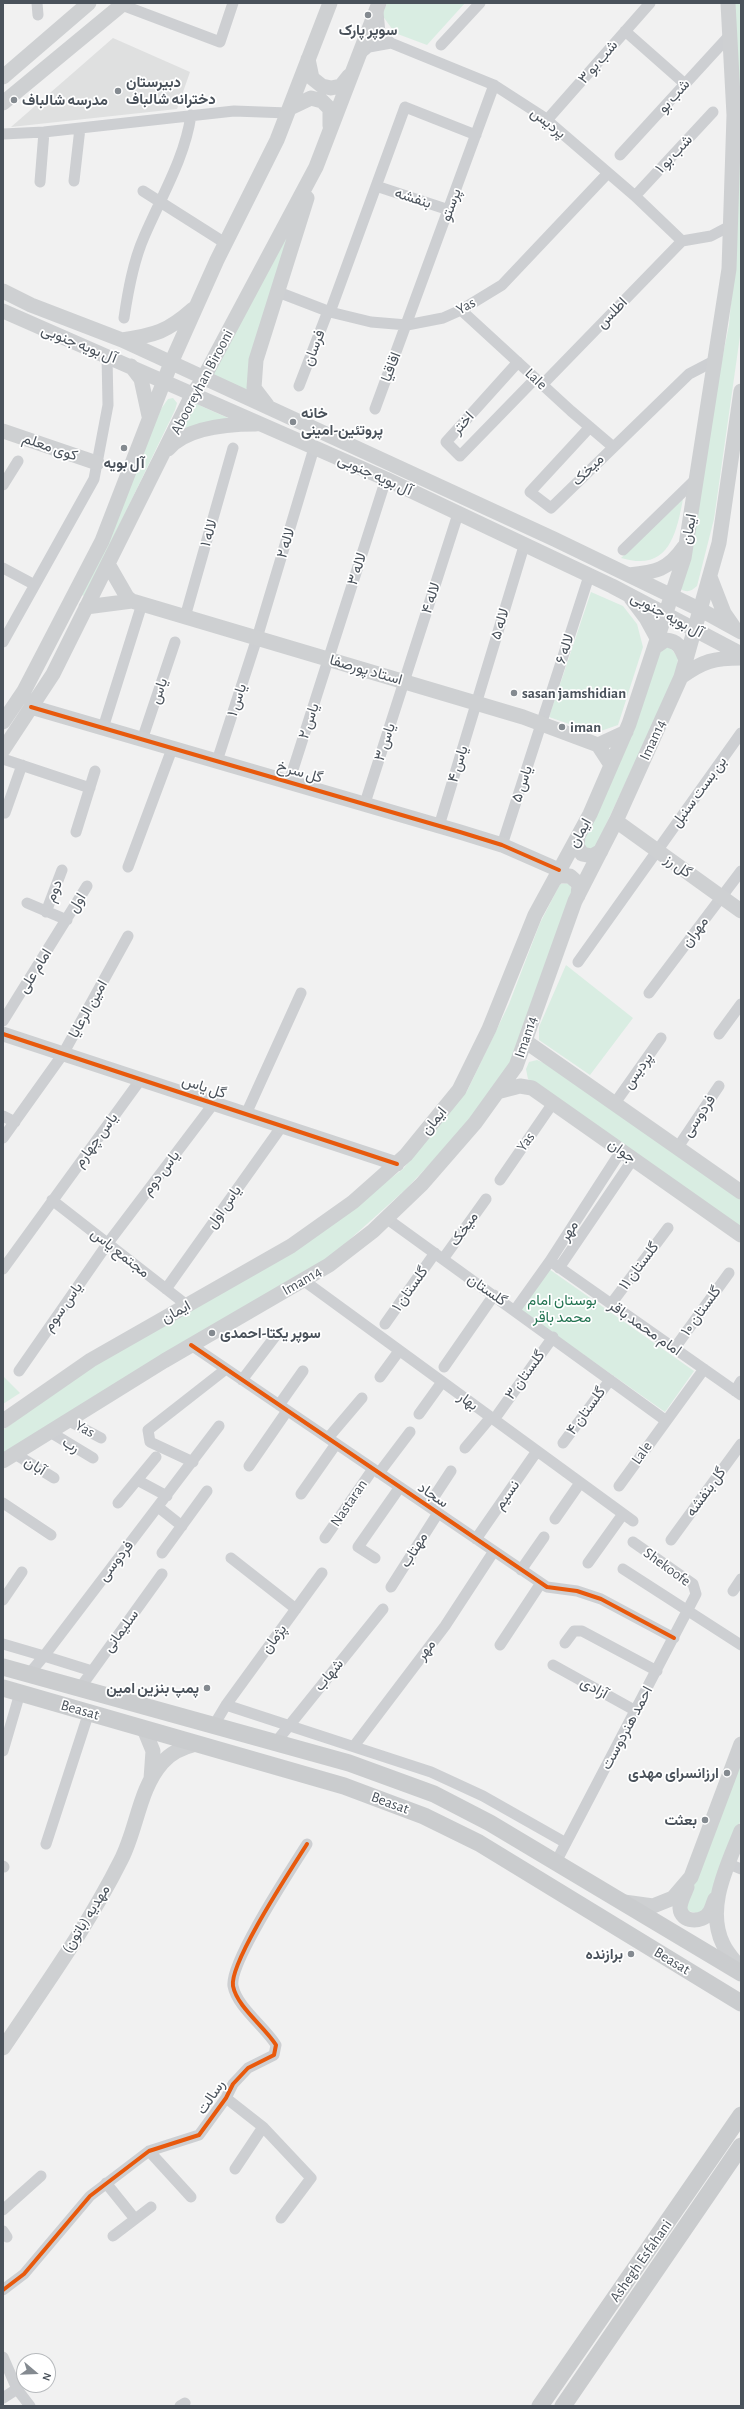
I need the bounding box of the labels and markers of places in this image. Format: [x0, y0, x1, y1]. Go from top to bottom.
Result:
marker: سوپر پارک [363, 10, 373, 20]
place label: سوپر پارک [339, 21, 397, 39]
place label: دبیرستان دخترانه شالباف [126, 73, 216, 108]
marker: دبیرستان دخترانه شالباف [113, 86, 123, 96]
place label: مدرسه شالباف [22, 91, 108, 109]
marker: مدرسه شالباف [9, 95, 19, 105]
place label: خانه پروتئین-امینی [301, 404, 383, 439]
marker: خانه پروتئین-امینی [288, 417, 298, 427]
marker: آل بویه [119, 443, 129, 453]
place label: آل بویه [103, 454, 145, 472]
place label: sasan jamshidian [522, 684, 626, 702]
marker: sasan jamshidian [509, 688, 519, 698]
place label: iman [570, 718, 601, 736]
marker: iman [557, 722, 567, 732]
place label: سوپر یکتا-احمدی [220, 1324, 321, 1342]
marker: سوپر یکتا-احمدی [207, 1328, 217, 1338]
place label: پمپ بنزین امین [106, 1679, 199, 1697]
marker: پمپ بنزین امین [202, 1683, 212, 1693]
place label: ارزانسرای مهدی [628, 1764, 719, 1782]
marker: ارزانسرای مهدی [722, 1768, 732, 1778]
place label: بعثت [664, 1811, 697, 1829]
marker: بعثت [700, 1815, 710, 1825]
place label: برازنده [585, 1945, 623, 1963]
marker: برازنده [626, 1949, 636, 1959]

